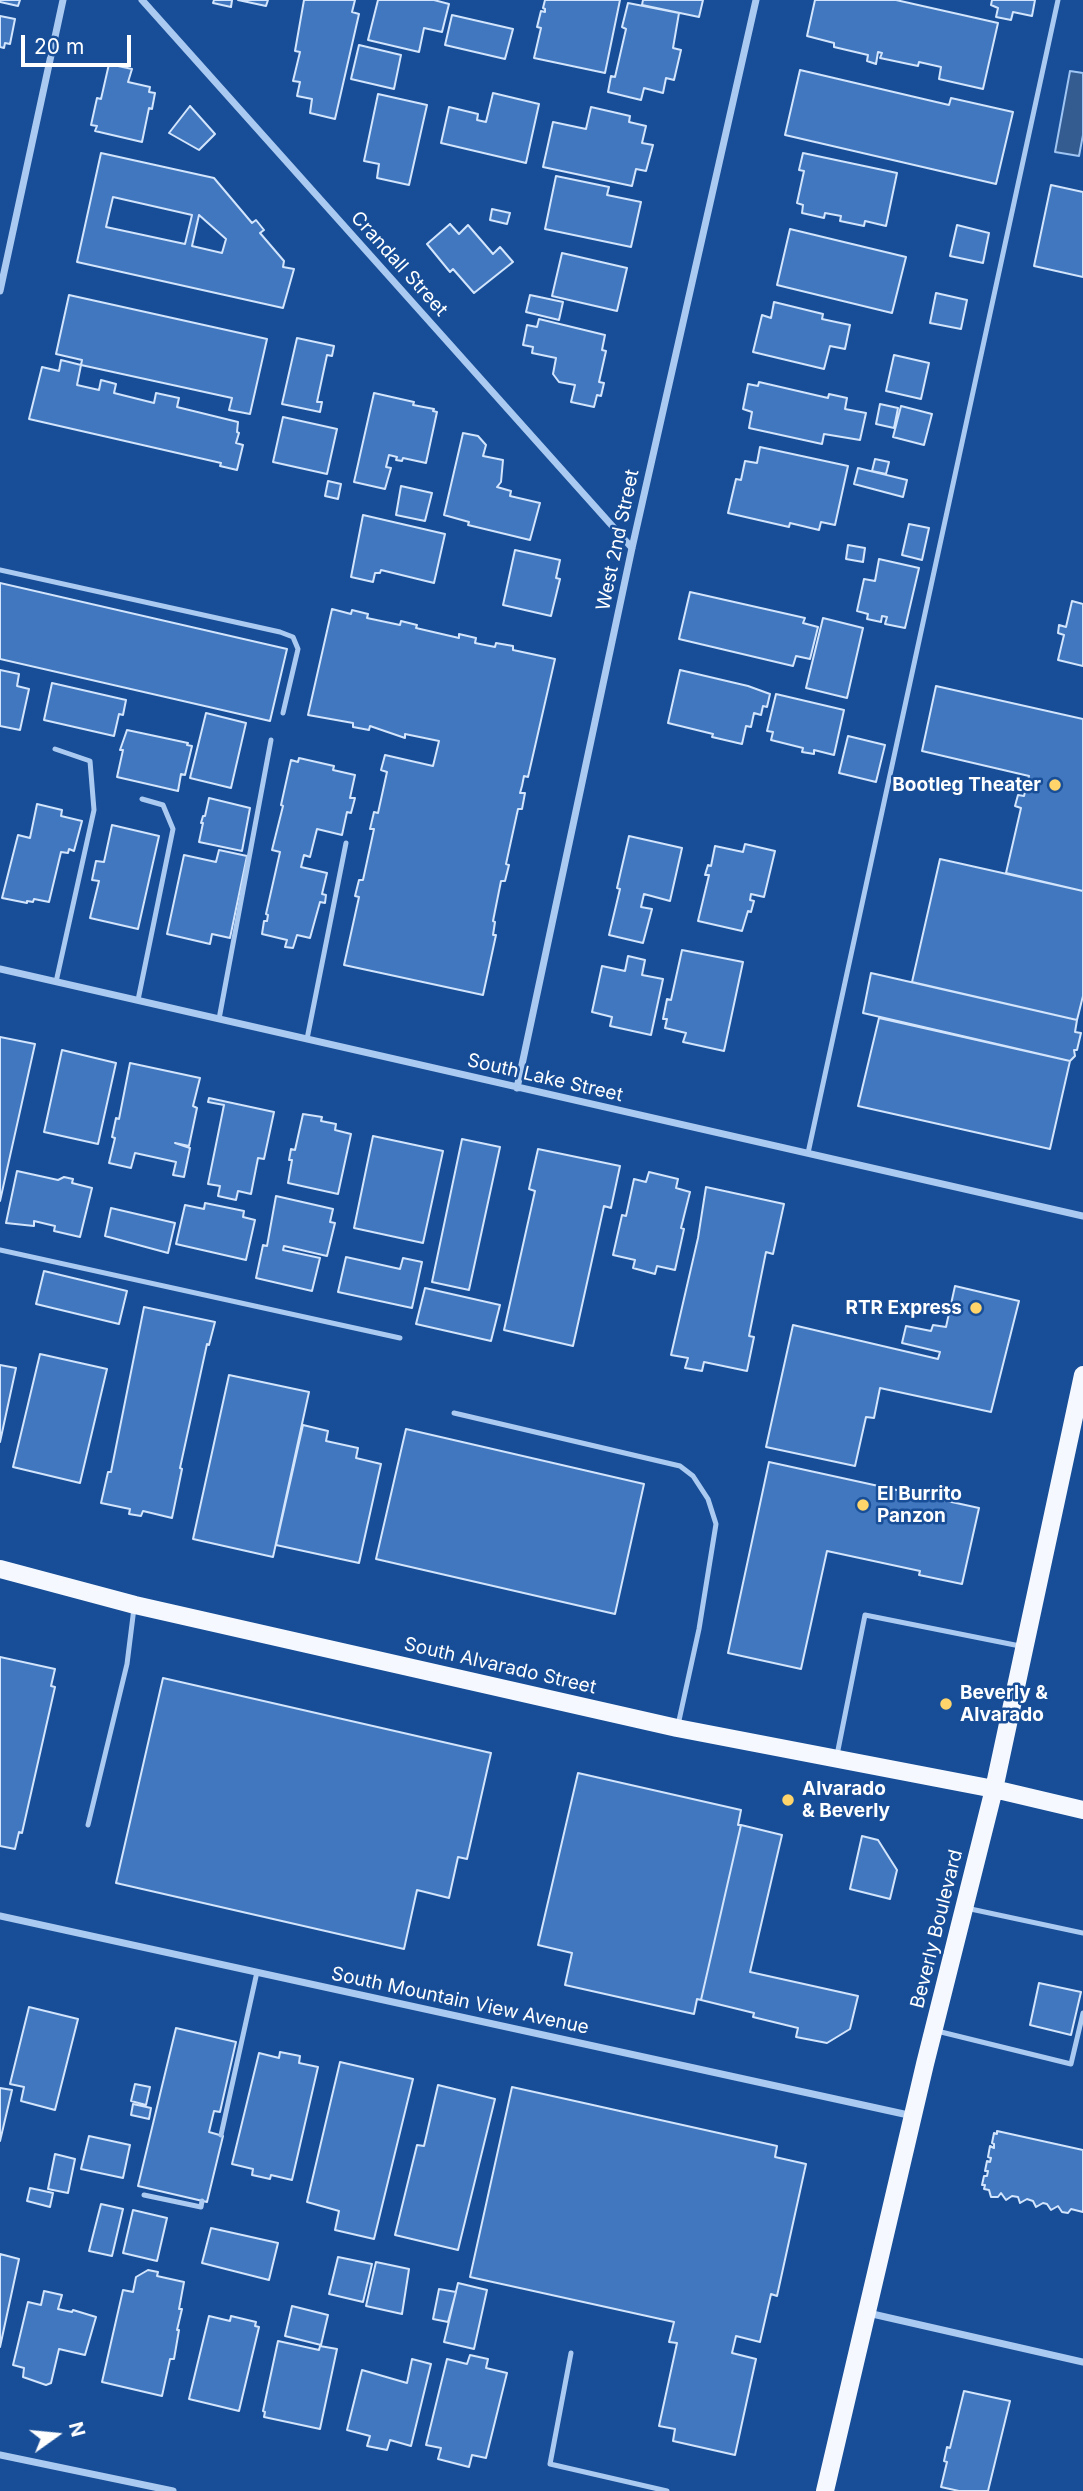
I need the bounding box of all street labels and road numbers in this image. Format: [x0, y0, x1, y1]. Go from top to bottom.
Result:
street label: Crandall Street [346, 207, 452, 321]
street label: West 2nd Street [592, 467, 644, 613]
street label: South Lake Street [465, 1049, 625, 1107]
street label: South Alvarado Street [402, 1633, 598, 1699]
street label: Beverly Boulevard [906, 1847, 968, 2011]
street label: South Mountain View Avenue [329, 1963, 591, 2039]

